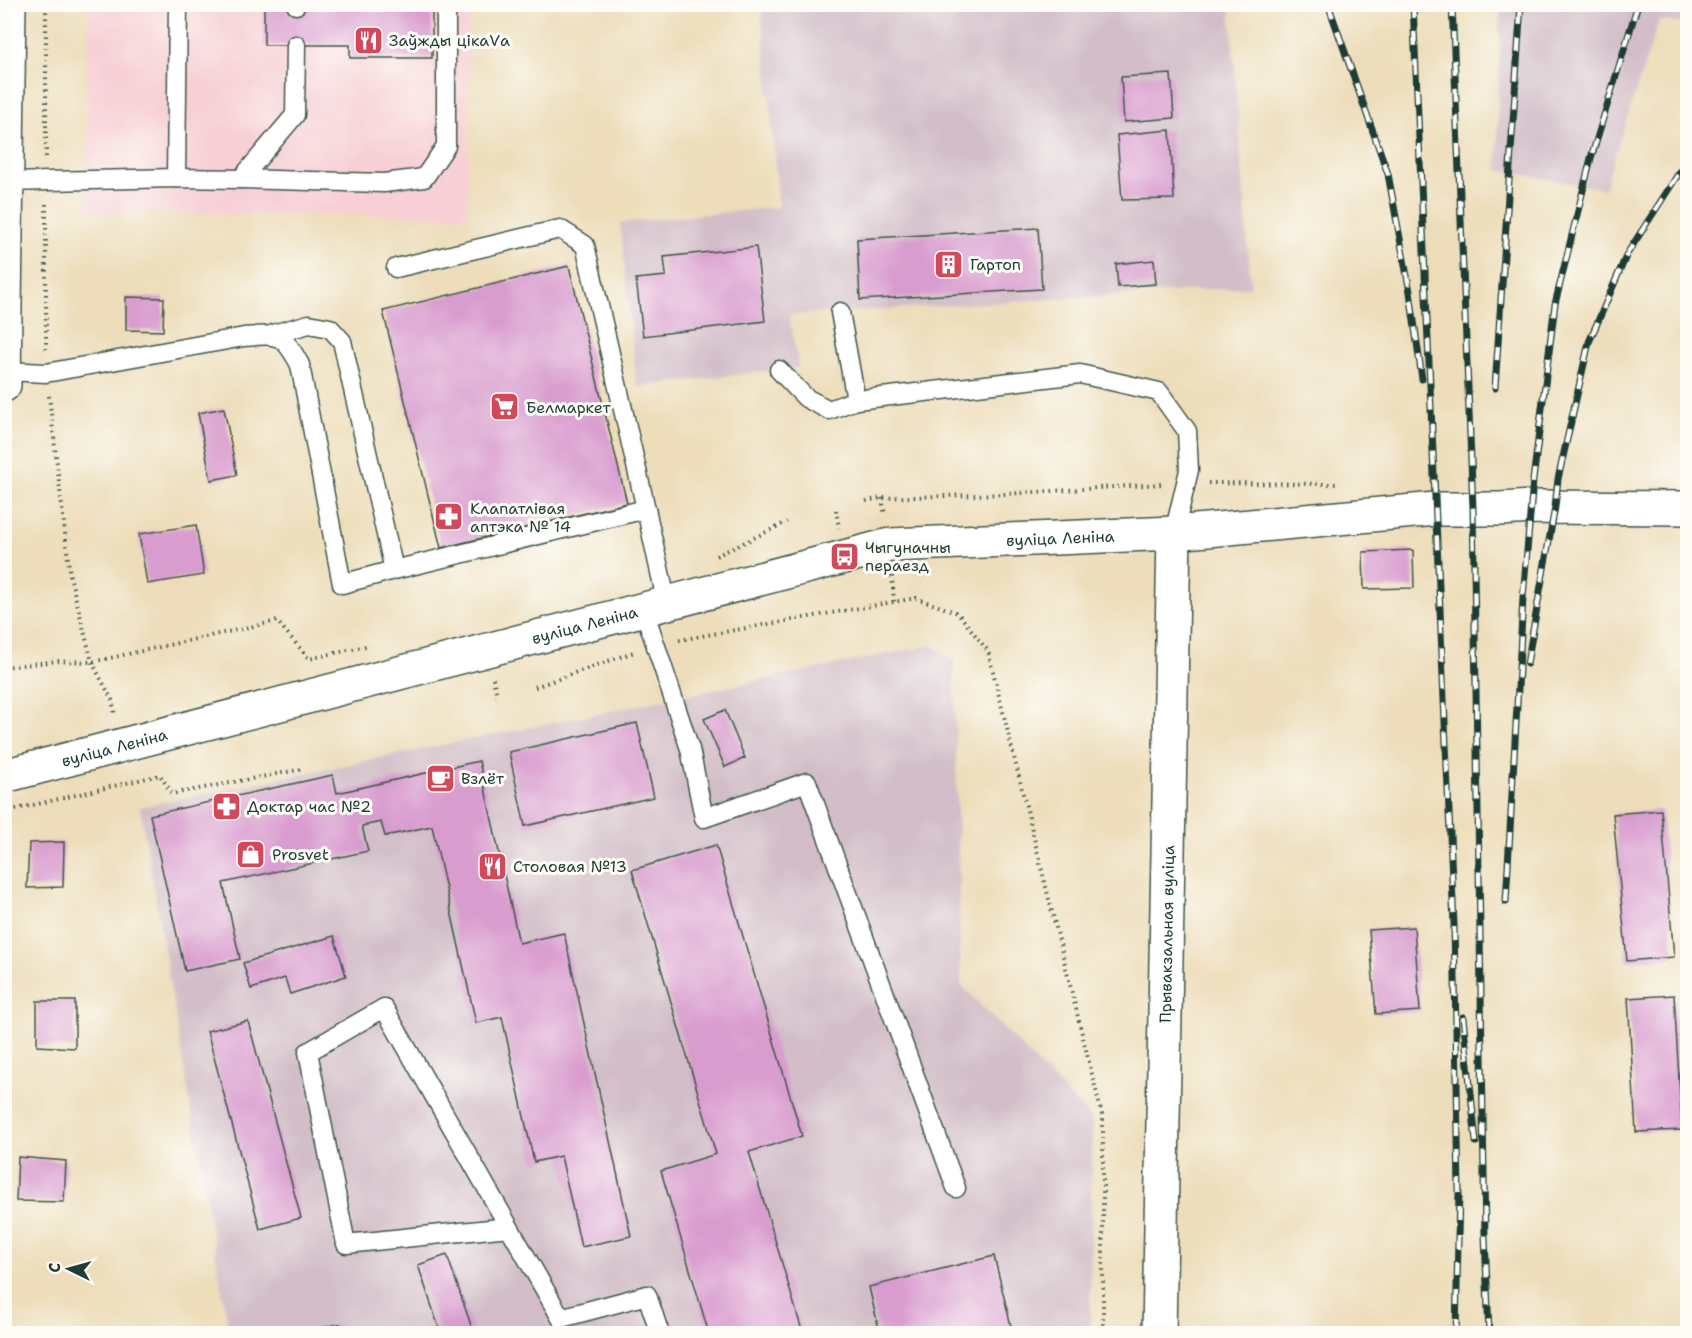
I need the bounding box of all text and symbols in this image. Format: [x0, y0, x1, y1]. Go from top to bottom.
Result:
restaurant icon: Заўжды цікаVа [352, 24, 384, 56]
place label: Заўжды цікаVа [389, 30, 510, 51]
building icon: Гартоп [933, 248, 965, 280]
place label: Гартоп [970, 254, 1021, 275]
supermarket icon: Белмаркет [489, 391, 521, 423]
place label: Белмаркет [526, 397, 611, 418]
place label: Клапатлівая аптэка № 14 [470, 498, 571, 537]
pharmacy icon: Клапатлівая аптэка № 14 [433, 501, 465, 533]
street label: вуліца Леніна [1006, 525, 1115, 551]
place label: Чыгуначны пераезд [865, 537, 951, 576]
bus stop icon: Чыгуначны пераезд [828, 540, 860, 572]
street label: вуліца Леніна [529, 601, 640, 648]
street label: вуліца Леніна [59, 723, 170, 771]
cafe icon: Взлёт [424, 762, 456, 794]
place label: Взлёт [461, 768, 505, 789]
pharmacy icon: Доктар час №2 [210, 790, 242, 822]
place label: Доктар час №2 [247, 796, 371, 817]
shop icon: Prosvet [235, 838, 267, 870]
place label: Prosvet [272, 844, 329, 865]
street label: Прывакзальная вуліца [1154, 845, 1179, 1023]
restaurant icon: Столовая №13 [476, 850, 508, 882]
place label: Столовая №13 [513, 856, 627, 877]
north arrow [39, 1239, 99, 1299]
text: С [44, 1262, 65, 1274]

